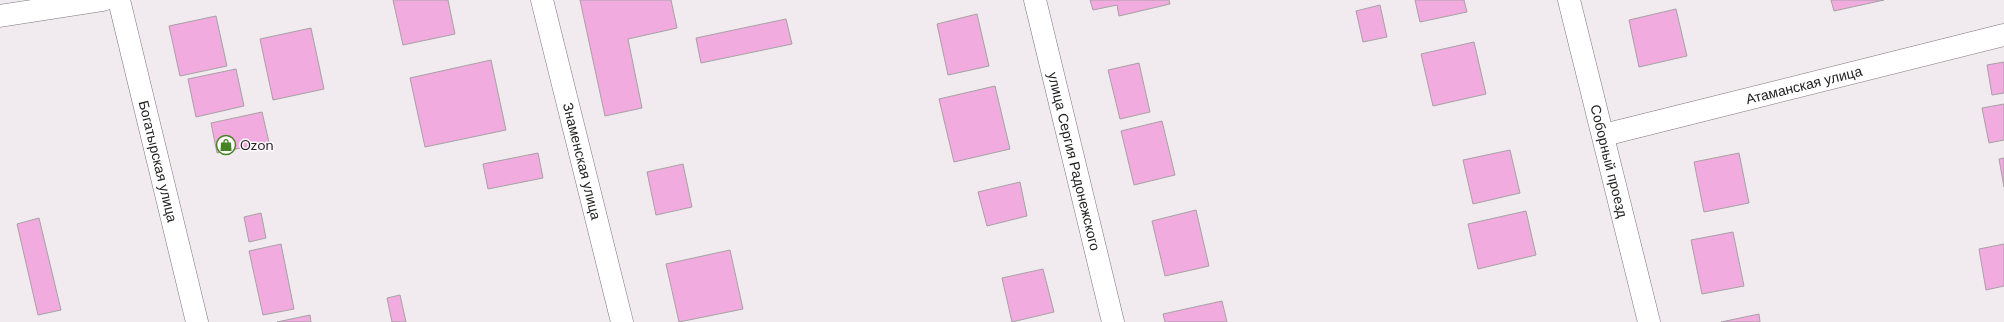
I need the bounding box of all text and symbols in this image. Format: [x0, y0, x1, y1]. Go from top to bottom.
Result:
street label: Атаманская улица [1744, 62, 1864, 108]
street label: улица Сергия Радонежского [1044, 70, 1104, 253]
street label: Богатырская улица [135, 99, 182, 224]
street label: Знаменская улица [559, 101, 605, 222]
street label: Соборный проезд [1586, 103, 1632, 220]
shop icon: Ozon [215, 134, 237, 156]
place label: Ozon [240, 136, 274, 154]

